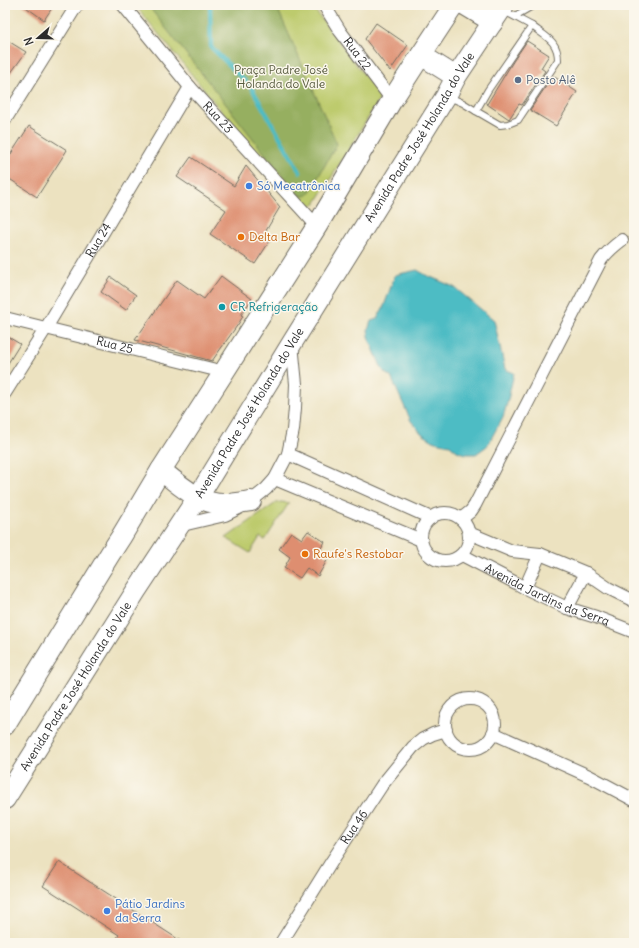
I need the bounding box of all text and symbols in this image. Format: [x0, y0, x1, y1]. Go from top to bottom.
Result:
north arrow [18, 18, 58, 58]
street label: Rua 22 [340, 34, 375, 73]
text: N [21, 35, 36, 47]
street label: Avenida Padre José Holanda do Vale [361, 49, 477, 225]
park label: Praça Padre José Holanda do Vale [234, 62, 328, 91]
place label: Posto Alê [526, 72, 576, 87]
marker: Posto Alê [513, 75, 523, 85]
street label: Rua 23 [200, 98, 236, 136]
place label: Só Mecatrônica [257, 178, 340, 193]
marker: Só Mecatrônica [244, 181, 254, 191]
street label: Rua 24 [82, 220, 114, 260]
place label: Delta Bar [249, 229, 300, 244]
marker: Delta Bar [236, 232, 246, 242]
place label: CR Refrigeração [230, 299, 318, 314]
marker: CR Refrigeração [217, 302, 227, 312]
street label: Avenida Padre José Holanda do Vale [191, 325, 307, 501]
street label: Rua 25 [95, 333, 135, 356]
place label: Raufe's Restobar [313, 546, 404, 561]
marker: Raufe's Restobar [300, 549, 310, 559]
street label: Avenida Jardins da Serra [482, 560, 612, 629]
street label: Avenida Padre José Holanda do Vale [17, 599, 134, 774]
street label: Rua 46 [337, 807, 371, 847]
place label: Pátio Jardins da Serra [115, 896, 185, 925]
marker: Pátio Jardins da Serra [102, 906, 112, 916]

